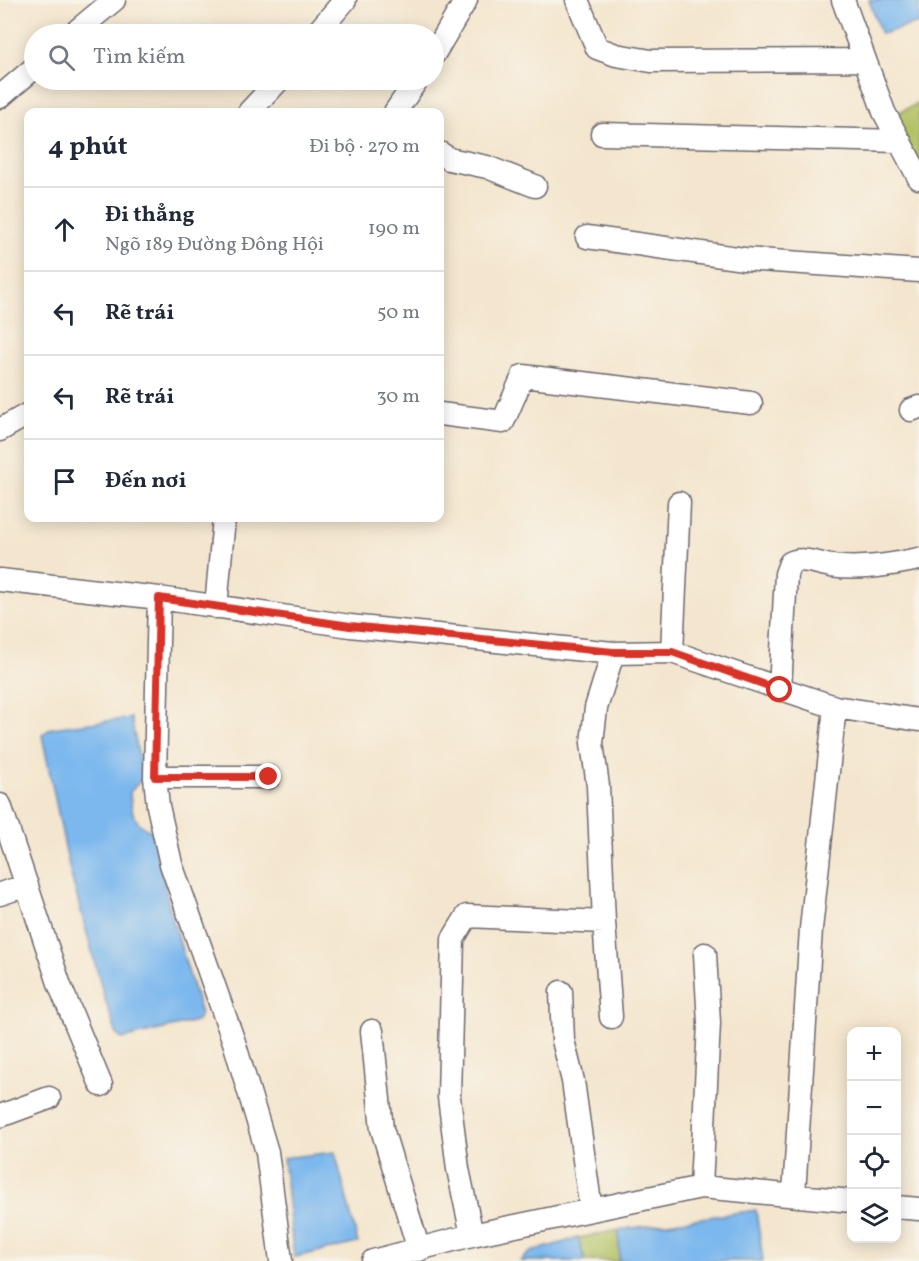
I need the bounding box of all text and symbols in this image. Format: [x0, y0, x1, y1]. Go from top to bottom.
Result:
search box [24, 24, 444, 90]
icon: search [45, 41, 78, 74]
text: Tìm kiếm [93, 42, 186, 73]
text: 4 phút [48, 129, 127, 165]
text: Đi bộ · 270 m [309, 133, 420, 161]
text: Đi thẳng [105, 200, 195, 231]
icon: ahead [48, 213, 81, 246]
text: 190 m [368, 215, 420, 243]
text: Ngõ 189 Đường Đông Hội [105, 231, 324, 259]
icon: left [48, 297, 81, 330]
text: Rẽ trái [105, 298, 174, 329]
text: 50 m [377, 299, 420, 327]
icon: left [48, 381, 81, 414]
text: Rẽ trái [105, 382, 174, 413]
text: 30 m [376, 383, 420, 411]
icon: arrive [48, 465, 81, 498]
text: Đến nơi [105, 466, 187, 497]
route start [766, 676, 792, 702]
route end [255, 763, 281, 789]
map controls [847, 1027, 901, 1243]
button: + [847, 1027, 901, 1081]
button: − [847, 1081, 901, 1135]
button: locate [847, 1135, 901, 1189]
button: layers [847, 1189, 901, 1243]

